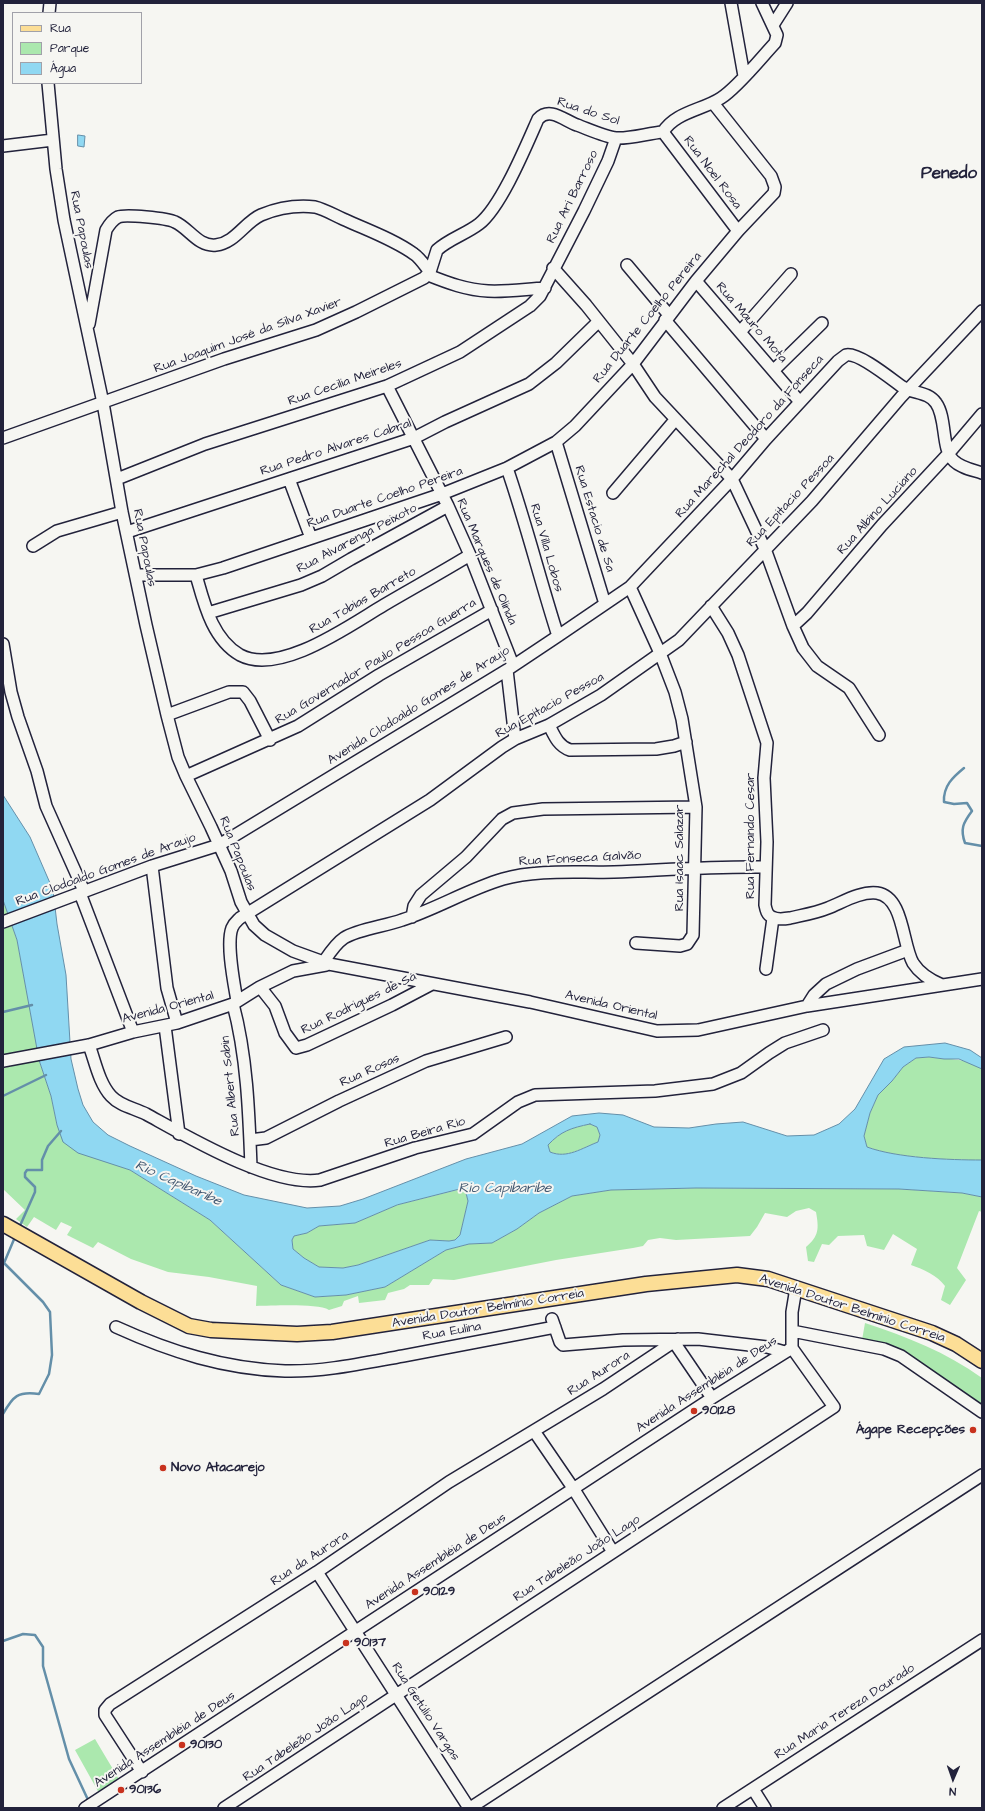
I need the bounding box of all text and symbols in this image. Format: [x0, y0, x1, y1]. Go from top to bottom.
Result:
legend [12, 12, 142, 84]
text: Rua [50, 20, 71, 37]
text: Parque [50, 40, 89, 57]
text: Água [50, 60, 76, 77]
street label: Rua do Sol [555, 95, 621, 129]
street label: Rua Noel Rosa [680, 134, 744, 212]
street label: Rua Ari Barroso [544, 148, 602, 246]
district label: Penedo [921, 164, 977, 184]
street label: Rua Papoulas [66, 190, 96, 270]
street label: Rua Duarte Coelho Pereira [590, 249, 706, 387]
street label: Rua Mauro Mota [712, 280, 790, 366]
street label: Rua Joaquim José da Silva Xavier [152, 295, 344, 377]
street label: Rua Marechal Deodoro da Fonseca [673, 352, 827, 522]
street label: Rua Cecilia Meireles [286, 356, 404, 410]
street label: Rua Pedro Alvares Cabral [258, 416, 414, 480]
street label: Rua Epitacio Pessoa [744, 451, 838, 551]
street label: Rua Duarte Coelho Pereira [305, 464, 465, 532]
street label: Rua Estacio de Sa [570, 464, 618, 574]
street label: Rua Albino Luciano [835, 464, 921, 558]
street label: Rua Marques de Olinda [452, 497, 520, 627]
street label: Rua Alvarenga Peixoto [294, 501, 420, 577]
street label: Rua Villa Lobos [526, 502, 566, 594]
street label: Rua Papoulas [129, 508, 159, 588]
street label: Rua Tobias Barreto [307, 564, 419, 638]
street label: Rua Governador Paulo Pessoa Guerra [273, 596, 479, 728]
street label: Avenida Clodoaldo Gomes de Araujo [325, 643, 513, 769]
street label: Rua Epitacio Pessoa [493, 670, 607, 742]
street label: Rua Fernando Cesar [743, 773, 759, 899]
street label: Rua Isaac Salazar [672, 805, 688, 911]
street label: Rua Papoulas [215, 814, 259, 894]
street label: Rua Clodoaldo Gomes de Araujo [14, 830, 198, 910]
street label: Rua Fonseca Galvão [518, 848, 642, 870]
street label: Rua Rodrigues de Sá [299, 969, 419, 1039]
street label: Avenida Oriental [120, 988, 216, 1028]
street label: Avenida Oriental [563, 988, 659, 1024]
street label: Rua Albert Sabin [218, 1035, 244, 1137]
street label: Rua Rosas [338, 1051, 402, 1091]
street label: Rua Beira Rio [383, 1114, 467, 1152]
water label: Rio Capibaribe [132, 1157, 224, 1211]
water label: Rio Capibaribe [459, 1181, 551, 1197]
street label: Avenida Doutor Belmínio Correia [757, 1272, 947, 1346]
street label: Avenida Doutor Belmínio Correia [391, 1286, 585, 1332]
street label: Rua Eulina [422, 1319, 482, 1345]
street label: Avenida Assembléia de Deus [633, 1333, 781, 1437]
street label: Rua Aurora [565, 1348, 633, 1400]
place label: 90128 [702, 1403, 735, 1419]
marker: 90128 [689, 1406, 699, 1416]
place label: Ágape Recepções [856, 1422, 965, 1438]
marker: Ágape Recepções [968, 1425, 978, 1435]
place label: Novo Atacarejo [171, 1460, 265, 1476]
marker: Novo Atacarejo [158, 1463, 168, 1473]
street label: Avenida Assembléia de Deus [362, 1510, 510, 1614]
street label: Rua Tabeleão João Lago [511, 1512, 643, 1606]
street label: Rua da Aurora [268, 1528, 352, 1590]
place label: 90129 [423, 1584, 455, 1600]
marker: 90129 [410, 1587, 420, 1597]
place label: 90137 [354, 1635, 386, 1651]
marker: 90137 [341, 1638, 351, 1648]
street label: Rua Getúlio Vargas [387, 1660, 463, 1764]
street label: Rua Maria Tereza Dourado [772, 1661, 918, 1763]
street label: Avenida Assembléia de Deus [91, 1688, 239, 1792]
street label: Rua Tabeleão João Lago [240, 1690, 372, 1786]
place label: 90130 [190, 1737, 222, 1753]
marker: 90130 [177, 1740, 187, 1750]
north arrow [933, 1759, 973, 1799]
place label: 90136 [129, 1782, 161, 1798]
text: N [949, 1784, 956, 1799]
marker: 90136 [116, 1785, 126, 1795]

